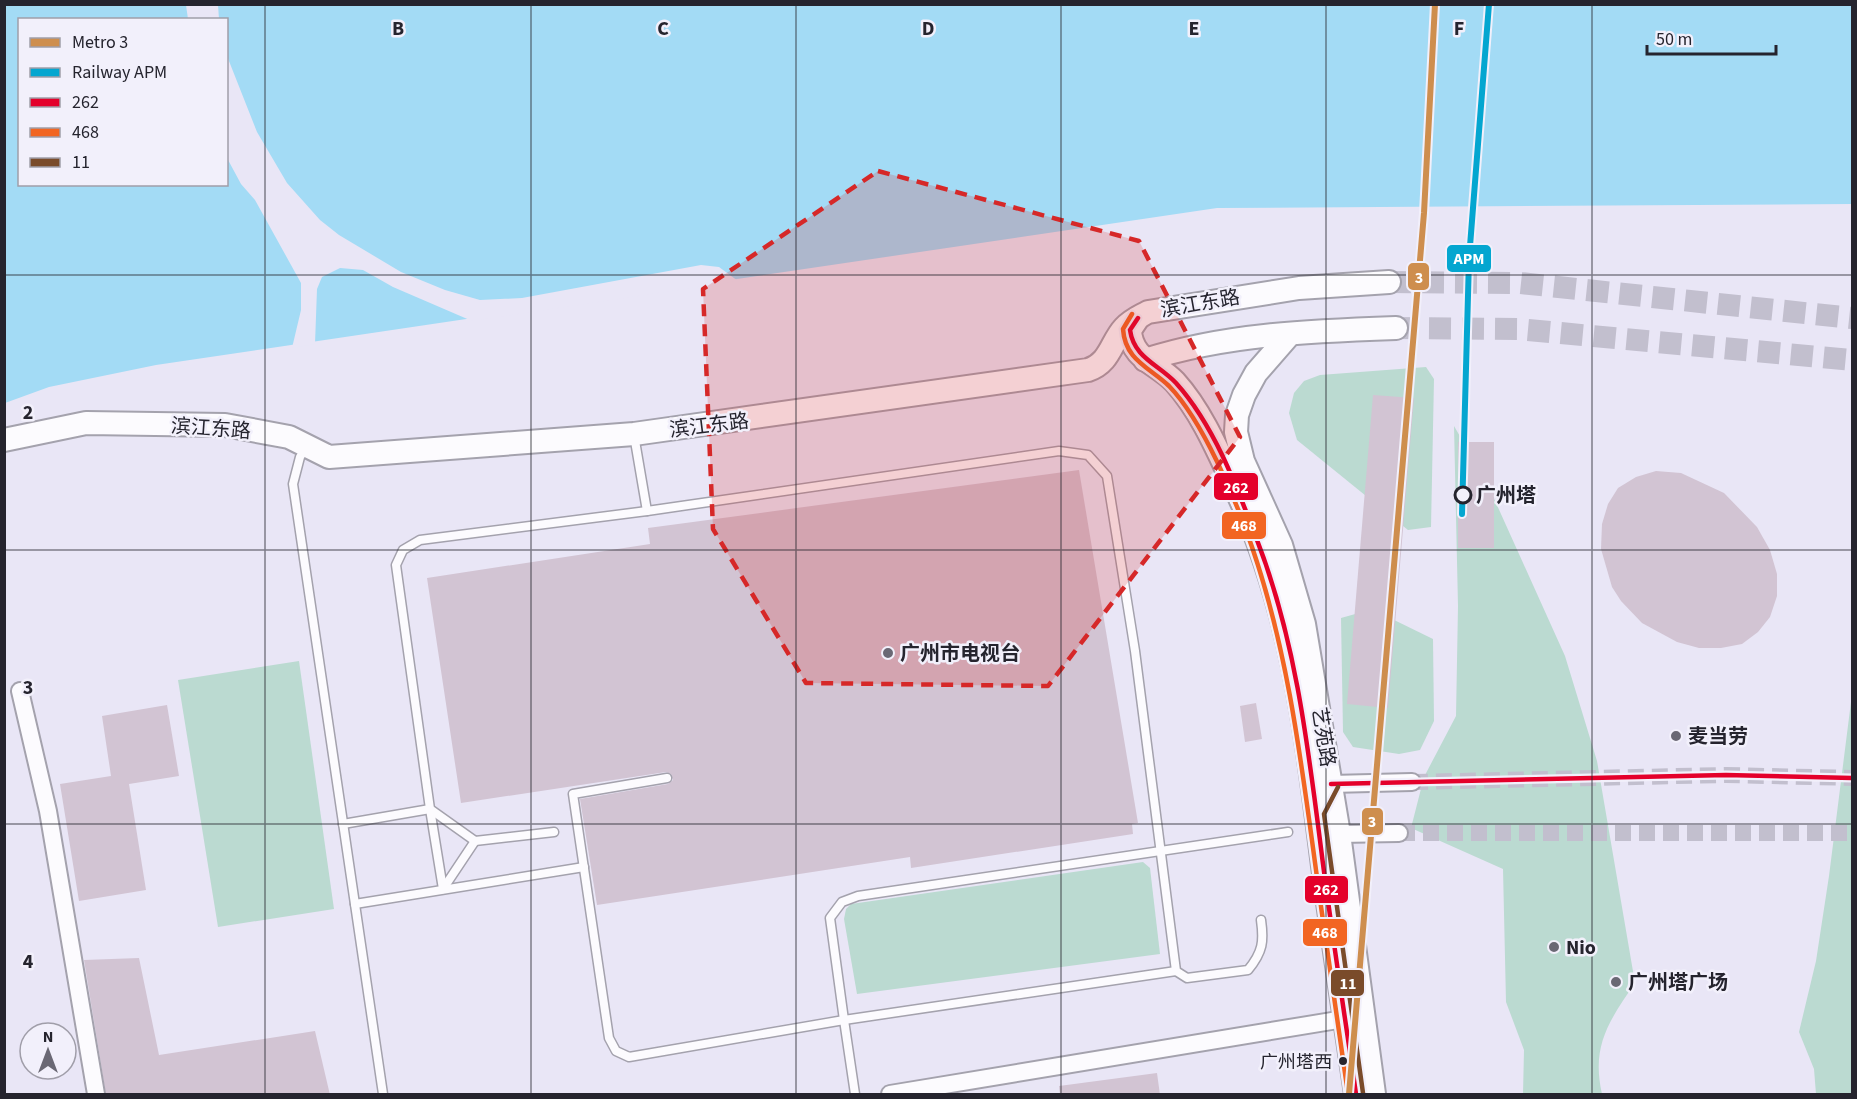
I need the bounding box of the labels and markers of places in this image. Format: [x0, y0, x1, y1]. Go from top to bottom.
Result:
place label: 广州塔 [1476, 482, 1536, 510]
marker: 广州塔 [1454, 486, 1472, 504]
place label: 广州市电视台 [900, 640, 1020, 668]
marker: 广州市电视台 [881, 646, 895, 660]
place label: 麦当劳 [1688, 723, 1748, 751]
marker: 麦当劳 [1669, 729, 1683, 743]
place label: Nio [1566, 934, 1596, 962]
marker: Nio [1547, 940, 1561, 954]
place label: 广州塔广场 [1628, 969, 1728, 997]
marker: 广州塔广场 [1609, 975, 1623, 989]
place label: 广州塔西 [1260, 1050, 1332, 1075]
marker: 广州塔西 [1337, 1055, 1349, 1067]

